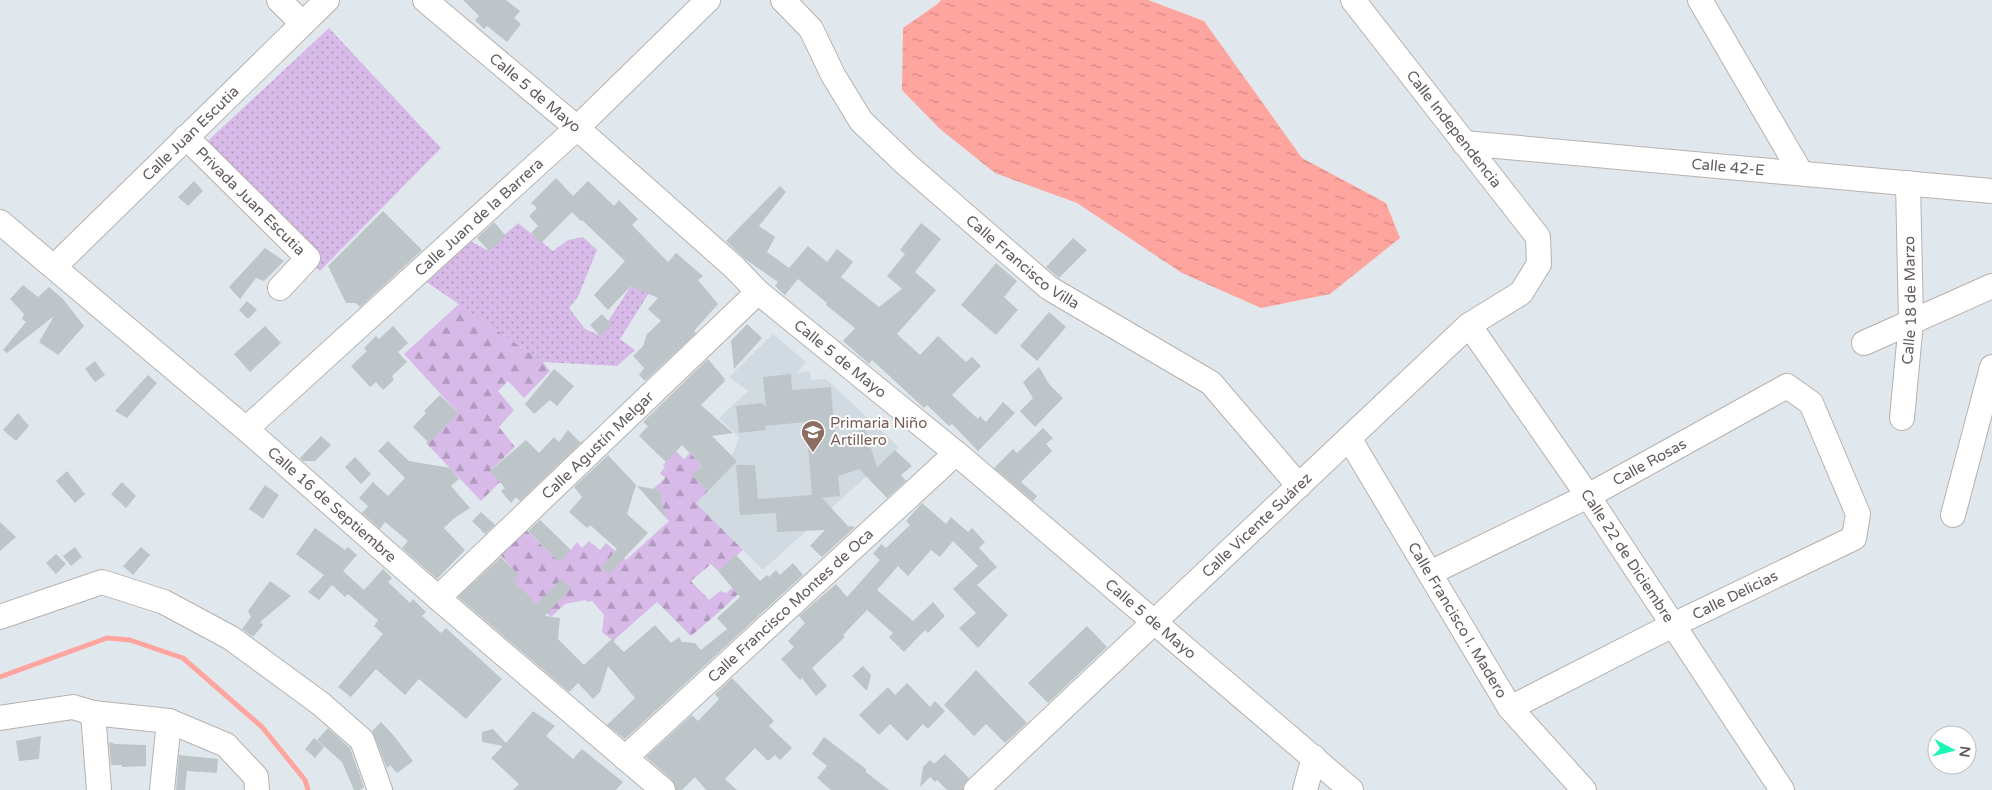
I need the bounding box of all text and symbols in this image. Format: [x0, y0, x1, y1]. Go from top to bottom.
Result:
street label: Calle 5 de Mayo [486, 49, 584, 136]
street label: Calle Independencia [1402, 67, 1506, 191]
street label: Calle Juan Escutia [138, 82, 243, 185]
street label: Privada Juan Escutia [192, 143, 309, 259]
street label: Calle Juan de la Barrera [411, 154, 547, 280]
street label: Calle 42-E [1691, 155, 1765, 179]
street label: Calle Francisco Villa [962, 211, 1083, 313]
street label: Calle 18 de Marzo [1898, 236, 1920, 365]
street label: Calle 5 de Mayo [790, 316, 890, 402]
street label: Calle Agustín Melgar [538, 387, 658, 503]
place label: Primaria Niño Artillero [830, 414, 927, 449]
school or university icon: Primaria Niño Artillero [800, 419, 826, 453]
street label: Calle Rosas [1609, 434, 1689, 490]
street label: Calle 16 de Septiembre [264, 443, 400, 566]
street label: Calle Vicente Suárez [1198, 469, 1316, 581]
street label: Calle 22 de Diciembre [1577, 486, 1678, 626]
street label: Calle Francisco Montes de Oca [704, 525, 877, 686]
street label: Calle Francisco I. Madero [1404, 539, 1511, 701]
street label: Calle Delicias [1689, 567, 1781, 623]
street label: Calle 5 de Mayo [1101, 575, 1200, 663]
north arrow [1927, 725, 1977, 775]
text: N [1955, 745, 1974, 758]

